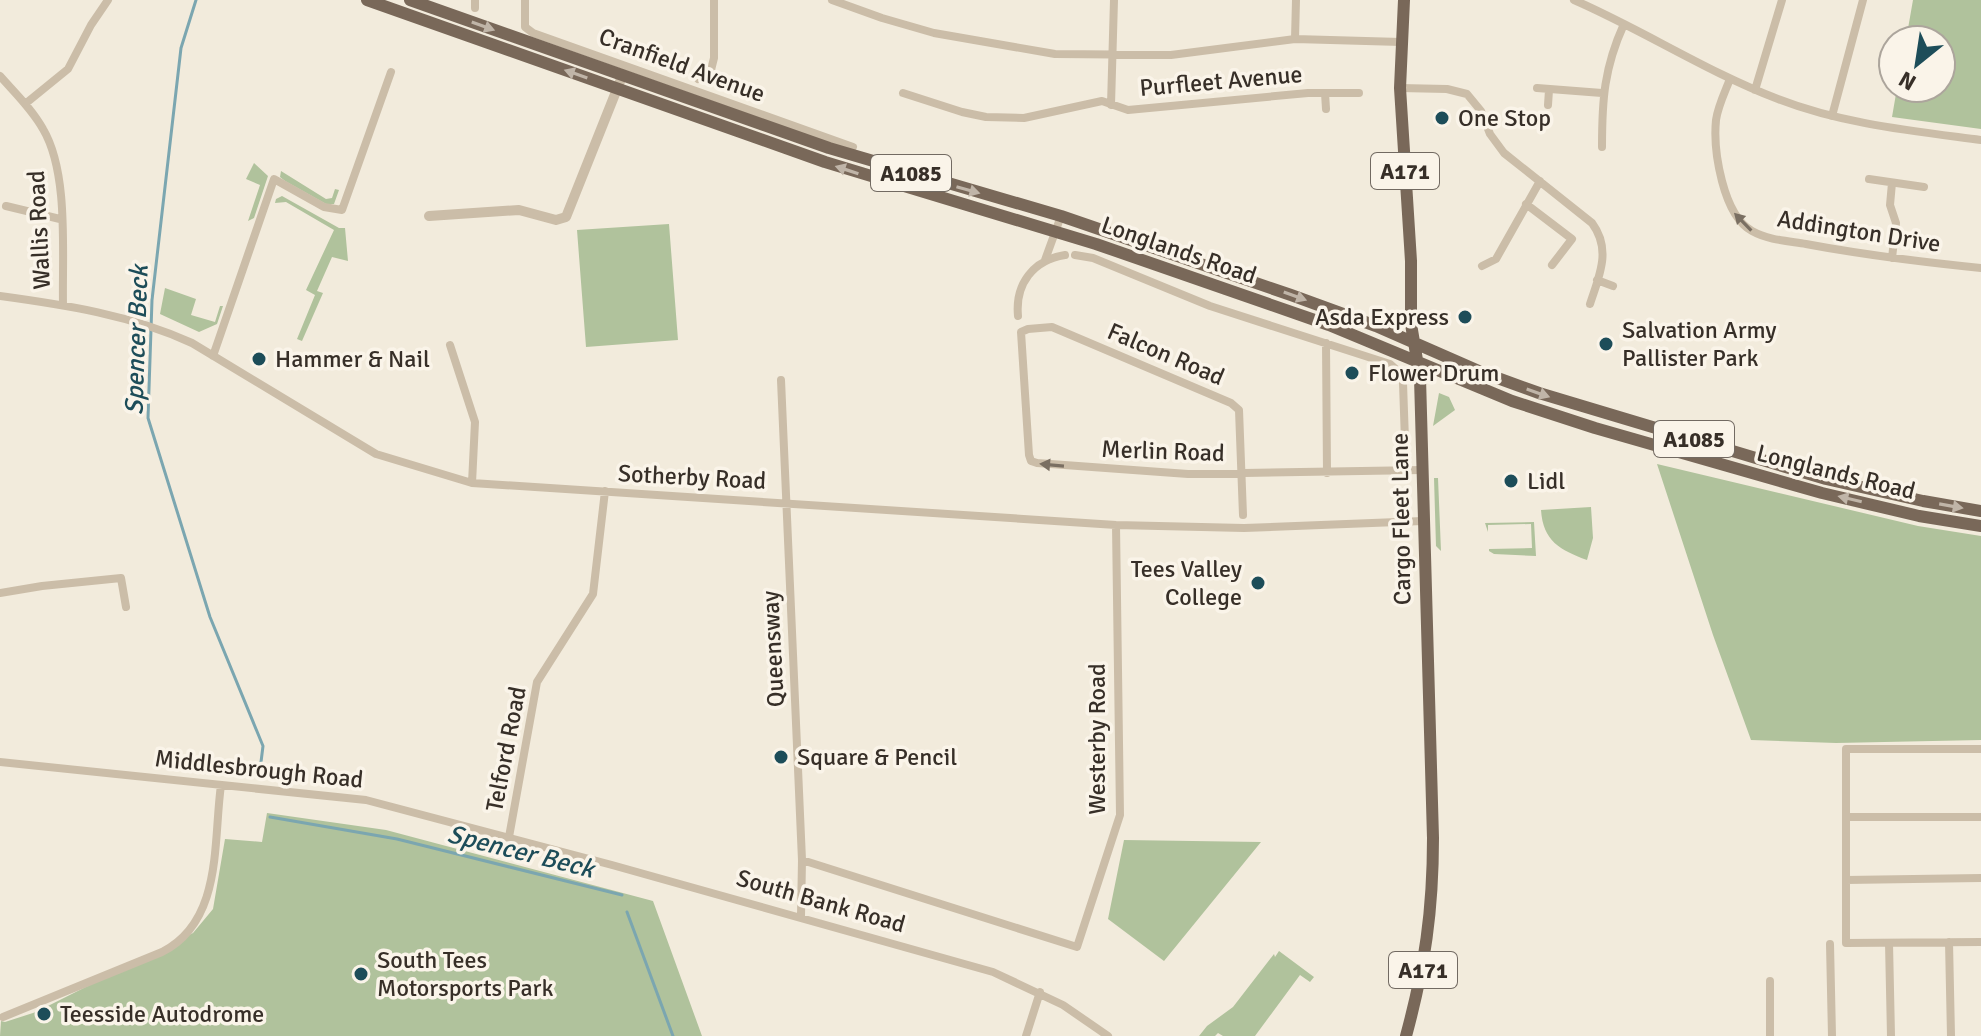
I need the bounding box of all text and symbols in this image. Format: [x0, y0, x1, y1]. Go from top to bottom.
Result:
one-way arrow [471, 21, 495, 33]
street label: Cranfield Avenue [595, 21, 769, 109]
north arrow [1877, 24, 1957, 104]
street label: Purfleet Avenue [1138, 59, 1304, 103]
text: N [1894, 65, 1921, 96]
one-way arrow [564, 67, 588, 79]
place label: One Stop [1458, 103, 1551, 133]
marker: One Stop [1433, 109, 1451, 127]
road number: A171 [1371, 153, 1439, 189]
road number: A1085 [871, 155, 951, 191]
one-way arrow [835, 163, 859, 175]
street label: Wallis Road [21, 170, 57, 290]
one-way arrow [957, 184, 981, 197]
street label: Addington Drive [1775, 203, 1943, 259]
street label: Longlands Road [1097, 209, 1261, 291]
one-way arrow [1734, 213, 1753, 231]
water label: Spencer Beck [118, 263, 156, 415]
one-way arrow [1283, 291, 1307, 303]
place label: Asda Express [1315, 302, 1449, 332]
marker: Asda Express [1456, 308, 1474, 326]
place label: Salvation Army Pallister Park [1622, 315, 1777, 373]
street label: Falcon Road [1103, 316, 1229, 392]
marker: Salvation Army Pallister Park [1597, 335, 1615, 353]
place label: Hammer & Nail [275, 344, 430, 374]
marker: Hammer & Nail [250, 350, 268, 368]
place label: Flower Drum [1368, 358, 1499, 388]
marker: Flower Drum [1343, 364, 1361, 382]
one-way arrow [1527, 387, 1551, 399]
road number: A1085 [1654, 421, 1734, 457]
street label: Cargo Fleet Lane [1385, 433, 1417, 605]
street label: Merlin Road [1101, 434, 1225, 468]
street label: Longlands Road [1754, 438, 1918, 506]
street label: Sotherby Road [617, 458, 767, 496]
one-way arrow [1039, 458, 1064, 471]
place label: Lidl [1527, 466, 1565, 496]
marker: Lidl [1502, 472, 1520, 490]
one-way arrow [1837, 493, 1862, 505]
one-way arrow [1939, 500, 1964, 513]
place label: Tees Valley College [1131, 554, 1242, 612]
marker: Tees Valley College [1249, 574, 1267, 592]
street label: Queensway [755, 590, 791, 708]
street label: Westerby Road [1082, 663, 1112, 815]
street label: Telford Road [479, 684, 533, 814]
place label: Square & Pencil [797, 742, 957, 772]
street label: Middlesbrough Road [153, 743, 365, 795]
marker: Square & Pencil [772, 748, 790, 766]
water label: Spencer Beck [444, 818, 599, 886]
street label: South Bank Road [733, 863, 909, 939]
place label: South Tees Motorsports Park [377, 945, 553, 1003]
road number: A171 [1389, 952, 1457, 988]
marker: South Tees Motorsports Park [352, 965, 370, 983]
place label: Teesside Autodrome [60, 999, 264, 1029]
marker: Teesside Autodrome [35, 1005, 53, 1023]

